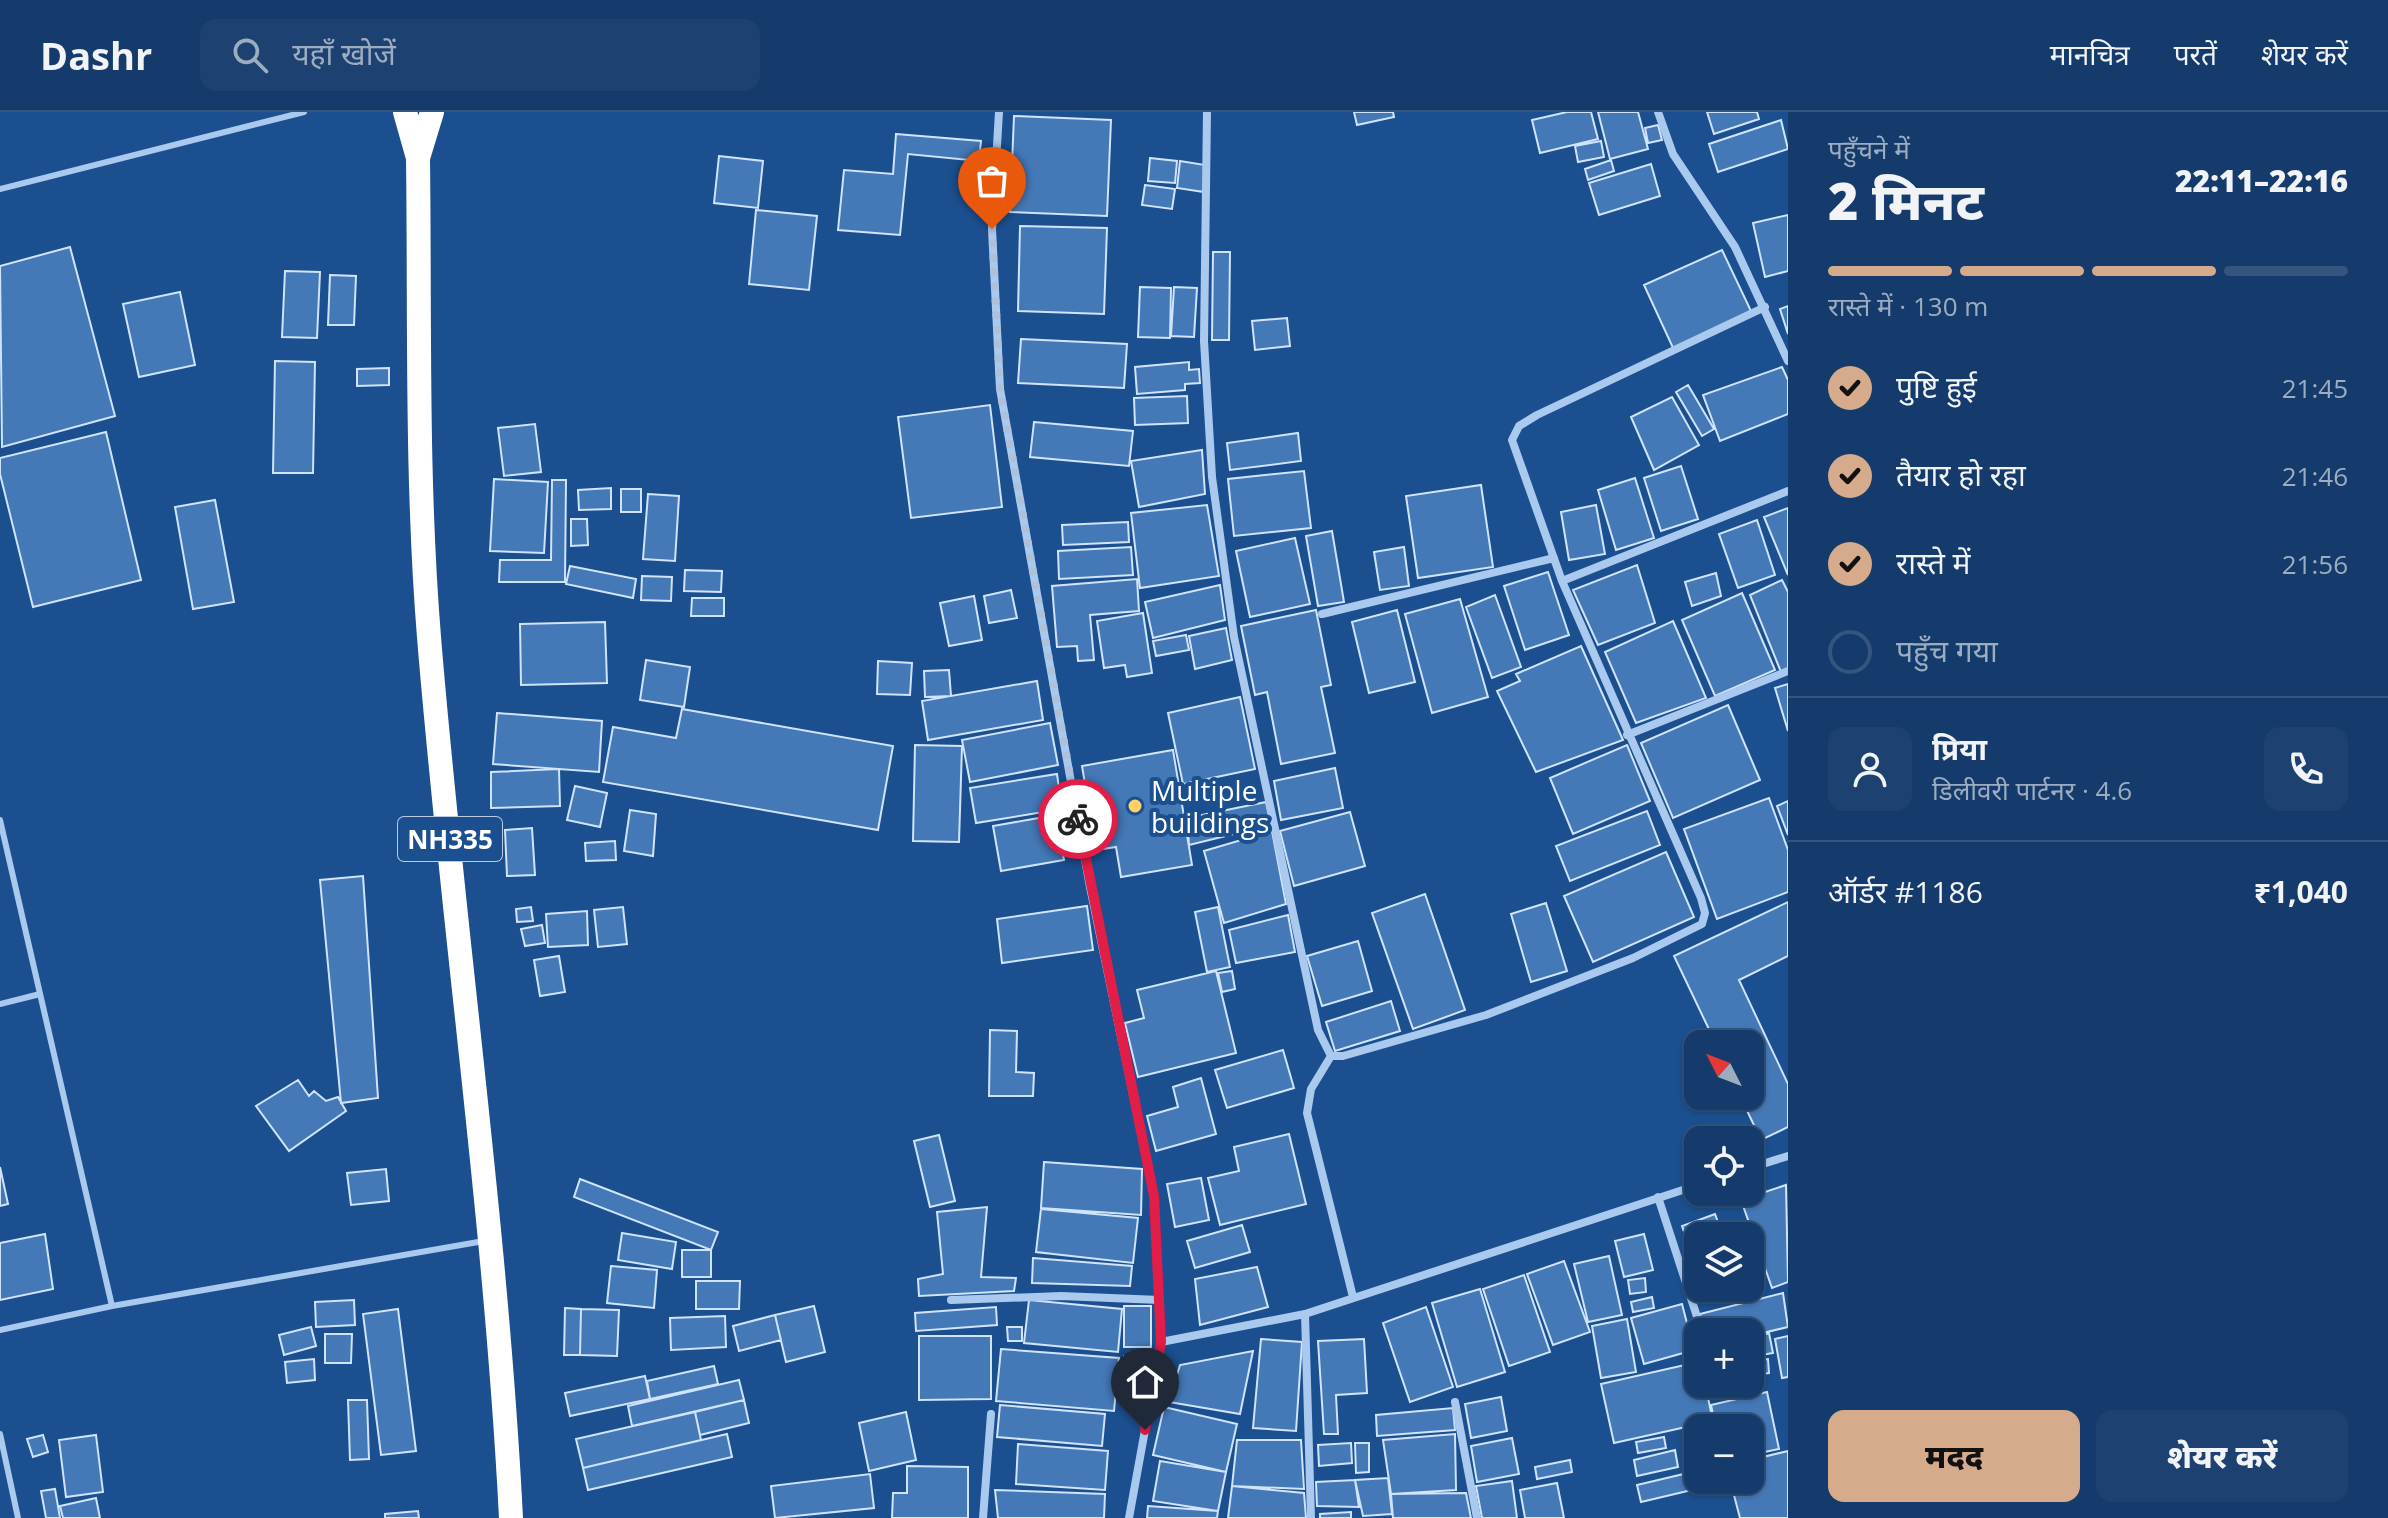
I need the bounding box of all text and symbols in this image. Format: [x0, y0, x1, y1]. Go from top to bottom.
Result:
search box [200, 19, 760, 91]
text: Dashr [40, 29, 152, 81]
icon: search [228, 33, 272, 77]
text: यहाँ खोजें [292, 33, 396, 74]
text: मानचित्र [2050, 35, 2130, 73]
text: परतें [2174, 35, 2217, 73]
text: शेयर करें [2261, 35, 2348, 73]
text: पहुँचने में [1828, 131, 1910, 167]
pin [958, 147, 1026, 229]
icon: bag [970, 159, 1014, 203]
text: 22:11–22:16 [2175, 160, 2348, 201]
text: 2 मिनट [1828, 164, 1984, 235]
text: रास्ते में · 130 m [1828, 288, 1988, 324]
icon: check [1828, 366, 1872, 410]
text: पुष्टि हुई [1896, 366, 1977, 407]
text: 21:45 [2282, 370, 2348, 406]
icon: check [1828, 454, 1872, 498]
text: तैयार हो रहा [1896, 454, 2026, 495]
text: 21:46 [2282, 458, 2348, 494]
icon: check [1828, 542, 1872, 586]
text: रास्ते में [1896, 542, 1971, 583]
text: 21:56 [2282, 546, 2348, 582]
text: पहुँच गया [1896, 630, 1998, 671]
button: person [1828, 727, 1912, 811]
button: phone [2264, 727, 2348, 811]
text: प्रिया [1932, 728, 1987, 769]
place label: Multiple buildings [1151, 771, 1269, 841]
text: डिलीवरी पार्टनर · 4.6 [1932, 772, 2132, 808]
courier [1038, 779, 1118, 859]
icon: bike [1056, 797, 1100, 841]
marker: Multiple buildings [1126, 797, 1144, 815]
road number: NH335 [398, 817, 502, 861]
text: ऑर्डर #1186 [1828, 871, 1983, 912]
text: ₹1,040 [2254, 871, 2348, 912]
north arrow [1684, 1030, 1764, 1110]
map controls [1684, 1030, 1764, 1494]
button: locate [1684, 1126, 1764, 1206]
button: layers [1684, 1222, 1764, 1302]
button: + [1684, 1318, 1764, 1398]
pin [1111, 1348, 1179, 1430]
icon: home [1123, 1360, 1167, 1404]
button: मदद [1828, 1410, 2080, 1502]
button: शेयर करें [2096, 1410, 2348, 1502]
button: − [1684, 1414, 1764, 1494]

